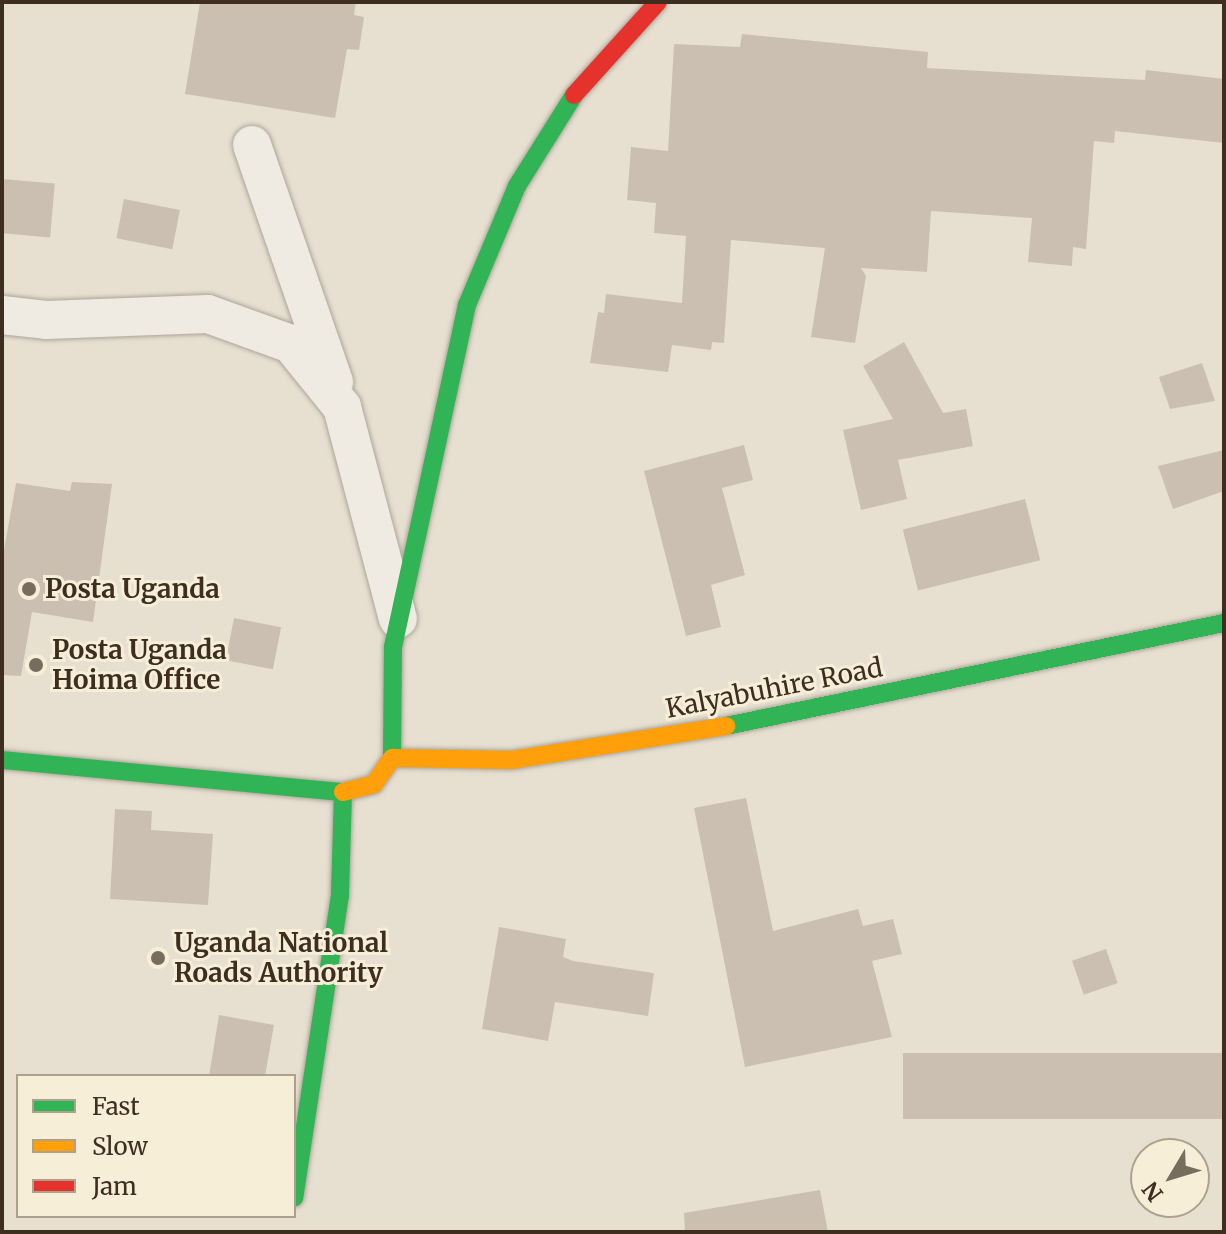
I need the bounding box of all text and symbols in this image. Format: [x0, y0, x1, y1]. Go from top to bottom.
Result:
place label: Posta Uganda [45, 573, 220, 605]
marker: Posta Uganda [20, 580, 38, 598]
place label: Posta Uganda Hoima Office [52, 634, 227, 696]
street label: Kalyabuhire Road [663, 652, 885, 724]
marker: Posta Uganda Hoima Office [27, 656, 45, 674]
place label: Uganda National Roads Authority [174, 927, 388, 988]
marker: Uganda National Roads Authority [149, 949, 167, 967]
legend [16, 1074, 296, 1218]
text: Fast [92, 1091, 140, 1122]
text: Slow [92, 1131, 148, 1162]
north arrow [1130, 1138, 1210, 1218]
text: Jam [92, 1171, 137, 1202]
text: N [1136, 1176, 1169, 1207]

